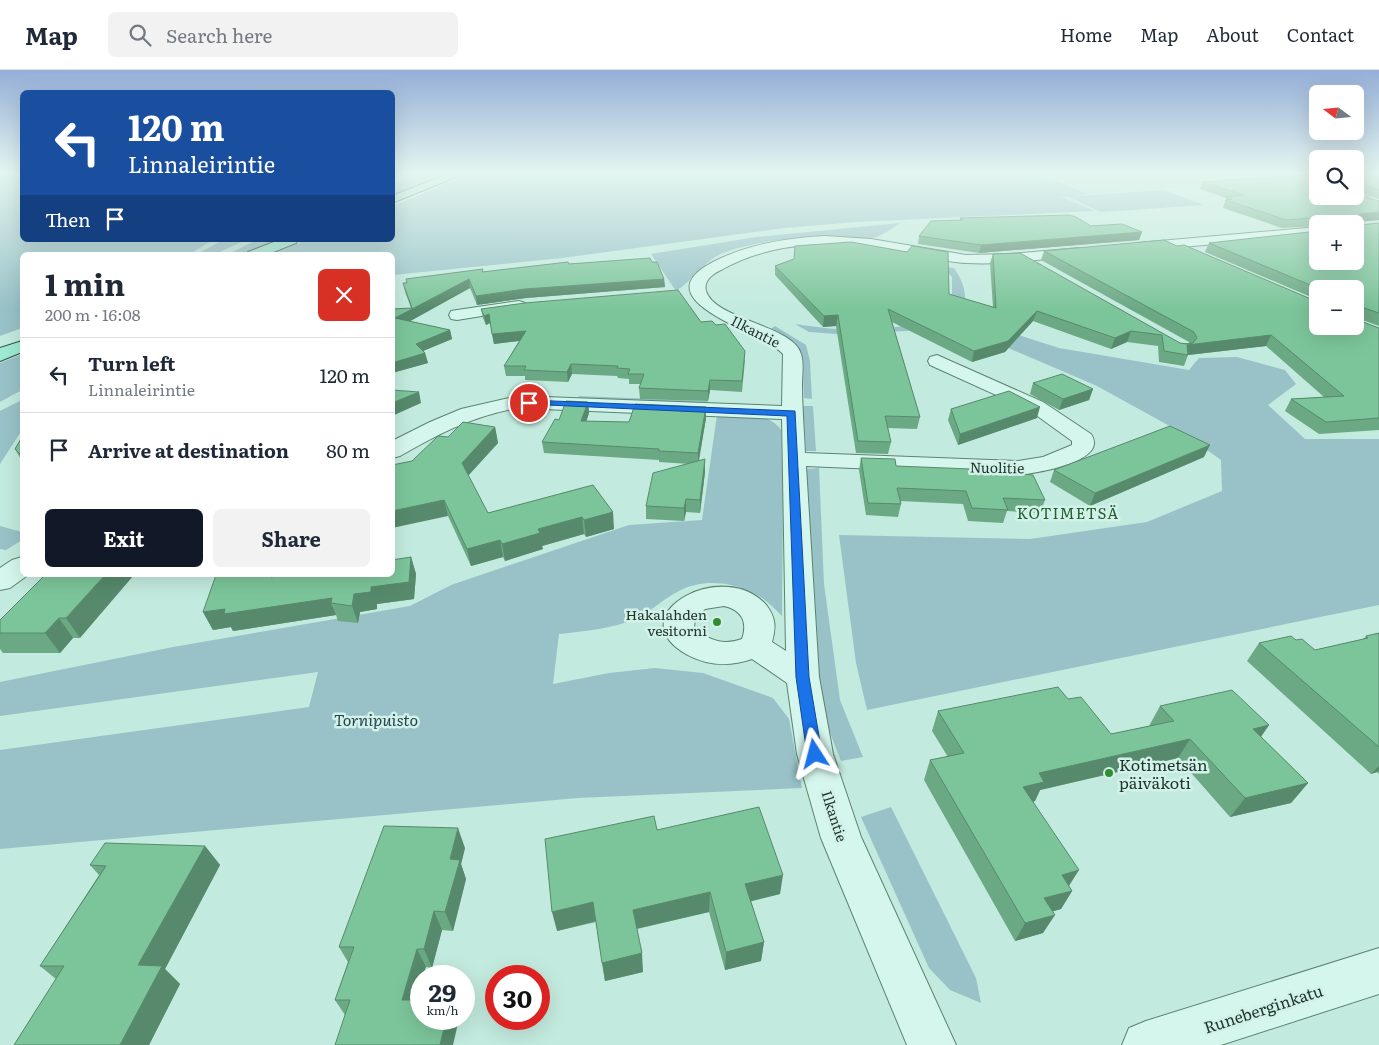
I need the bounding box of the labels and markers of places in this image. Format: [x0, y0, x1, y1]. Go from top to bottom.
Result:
pin [508, 382, 550, 424]
place label: Hakalahden vesitorni [625, 604, 707, 640]
marker: Hakalahden vesitorni [711, 616, 723, 628]
place label: Kotimetsän päiväkoti [1119, 752, 1208, 794]
marker: Kotimetsän päiväkoti [1103, 767, 1115, 779]

